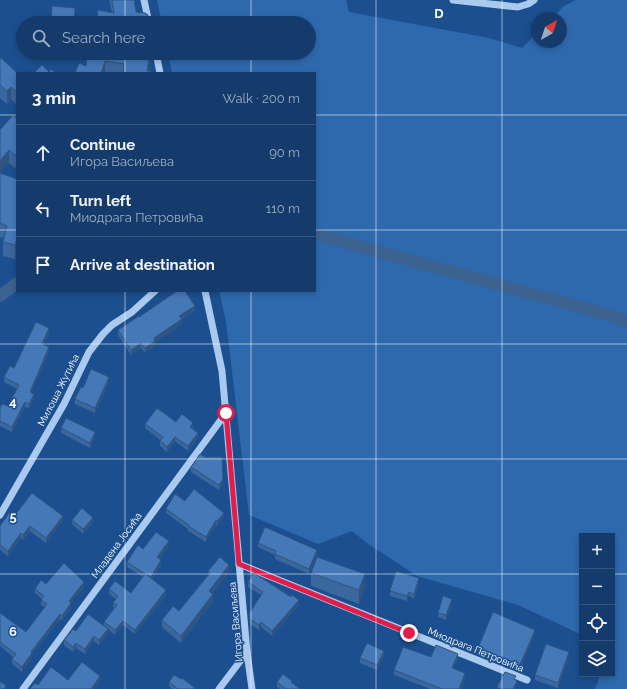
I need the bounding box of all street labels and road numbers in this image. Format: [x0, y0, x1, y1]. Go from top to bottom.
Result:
street label: Милоша Жутића [36, 352, 81, 428]
street label: Младена Јосића [89, 510, 144, 580]
street label: Игора Васиљева [227, 582, 244, 662]
street label: Миодрага Петровића [426, 625, 525, 674]

